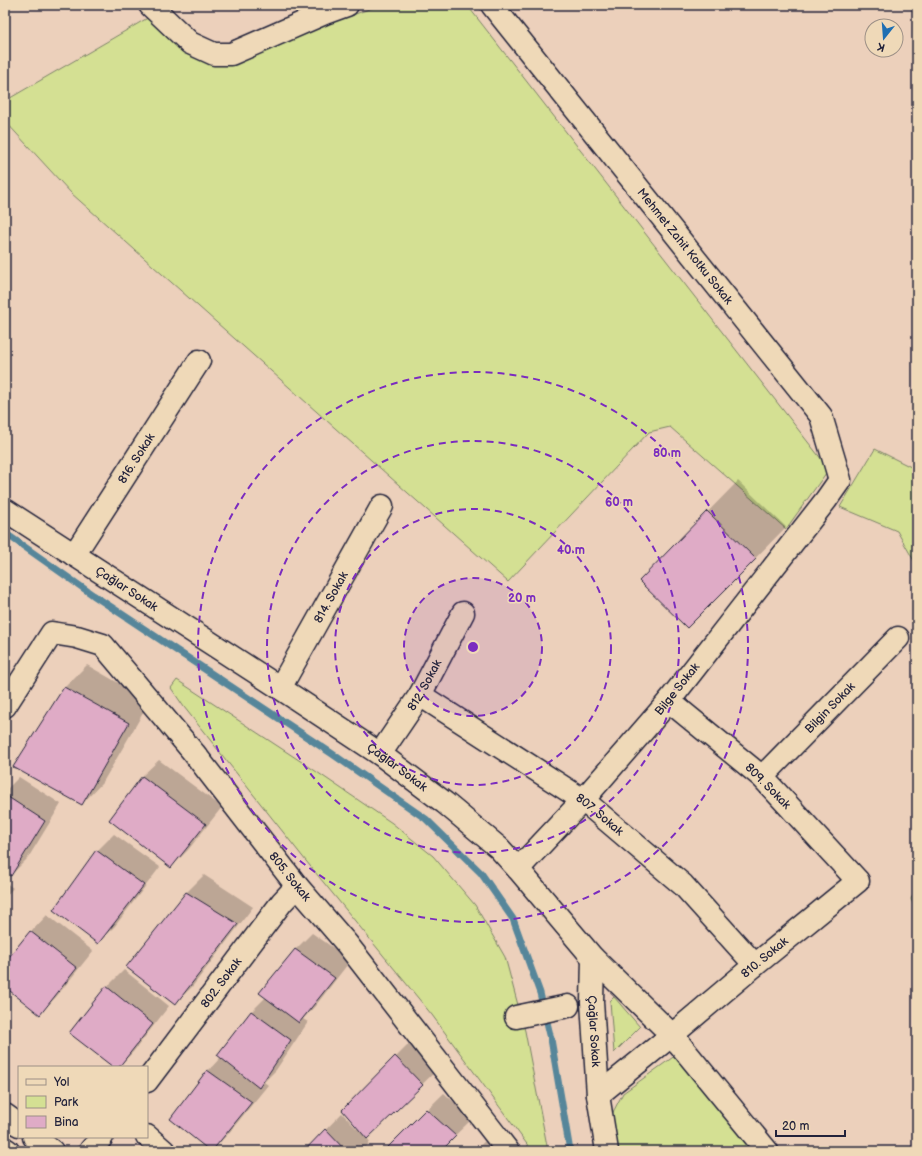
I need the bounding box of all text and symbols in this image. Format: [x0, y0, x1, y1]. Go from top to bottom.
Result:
north arrow [864, 18, 904, 58]
text: K [875, 40, 887, 54]
street label: Mehmet Zahit Kotku Sokak [634, 185, 736, 308]
street label: 816. Sokak [115, 431, 158, 487]
text: 80 m [653, 446, 681, 461]
text: 60 m [605, 495, 633, 510]
text: 40 m [557, 543, 585, 558]
street label: Çağlar Sokak [92, 563, 161, 615]
street label: 814. Sokak [311, 569, 352, 626]
text: 20 m [508, 591, 536, 606]
centre of rings [466, 640, 480, 654]
street label: 812. Sokak [404, 657, 445, 714]
street label: Bilge Sokak [652, 660, 703, 719]
street label: Bilgin Sokak [802, 679, 859, 737]
street label: Çağlar Sokak [364, 740, 430, 795]
street label: 809. Sokak [742, 760, 794, 813]
street label: 807. Sokak [573, 790, 626, 839]
street label: 805. Sokak [265, 849, 314, 905]
street label: 810. Sokak [738, 934, 791, 982]
street label: 802. Sokak [198, 955, 245, 1011]
street label: Çağlar Sokak [584, 995, 603, 1067]
legend [18, 1066, 148, 1138]
text: Yol [53, 1075, 69, 1090]
text: Park [54, 1095, 78, 1110]
scale bar [776, 1112, 845, 1138]
text: Bina [54, 1115, 79, 1130]
text: 20 m [782, 1119, 809, 1134]

